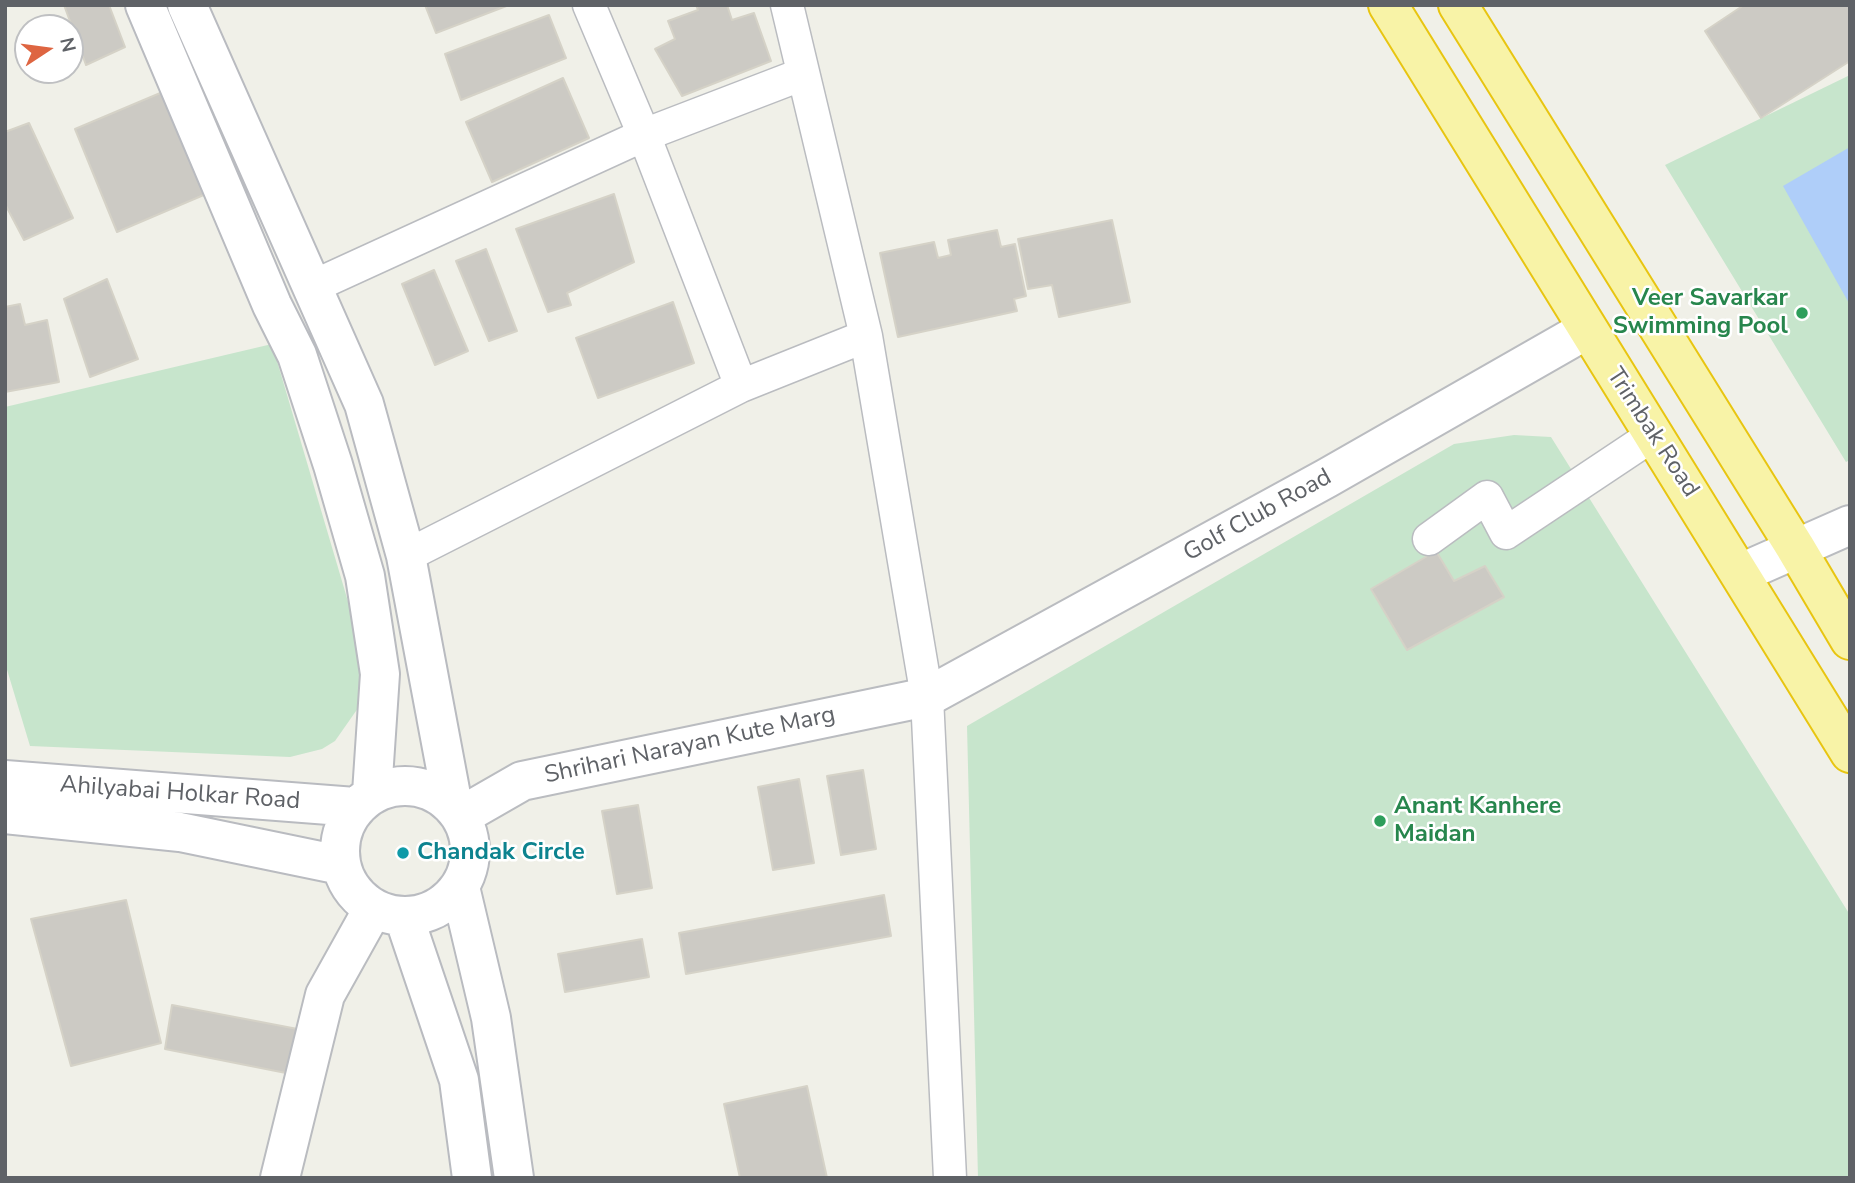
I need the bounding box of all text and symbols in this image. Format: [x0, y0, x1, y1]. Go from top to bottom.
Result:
north arrow [14, 14, 84, 84]
text: N [53, 35, 82, 55]
place label: Veer Savarkar Swimming Pool [1613, 285, 1788, 341]
marker: Veer Savarkar Swimming Pool [1794, 305, 1810, 321]
street label: Trimbak Road [1600, 363, 1704, 503]
street label: Golf Club Road [1179, 464, 1337, 568]
street label: Shrihari Narayan Kute Marg [542, 701, 838, 791]
street label: Ahilyabai Holkar Road [59, 771, 301, 817]
place label: Anant Kanhere Maidan [1394, 793, 1561, 849]
marker: Anant Kanhere Maidan [1372, 813, 1388, 829]
place label: Chandak Circle [417, 839, 585, 867]
marker: Chandak Circle [395, 845, 411, 861]

